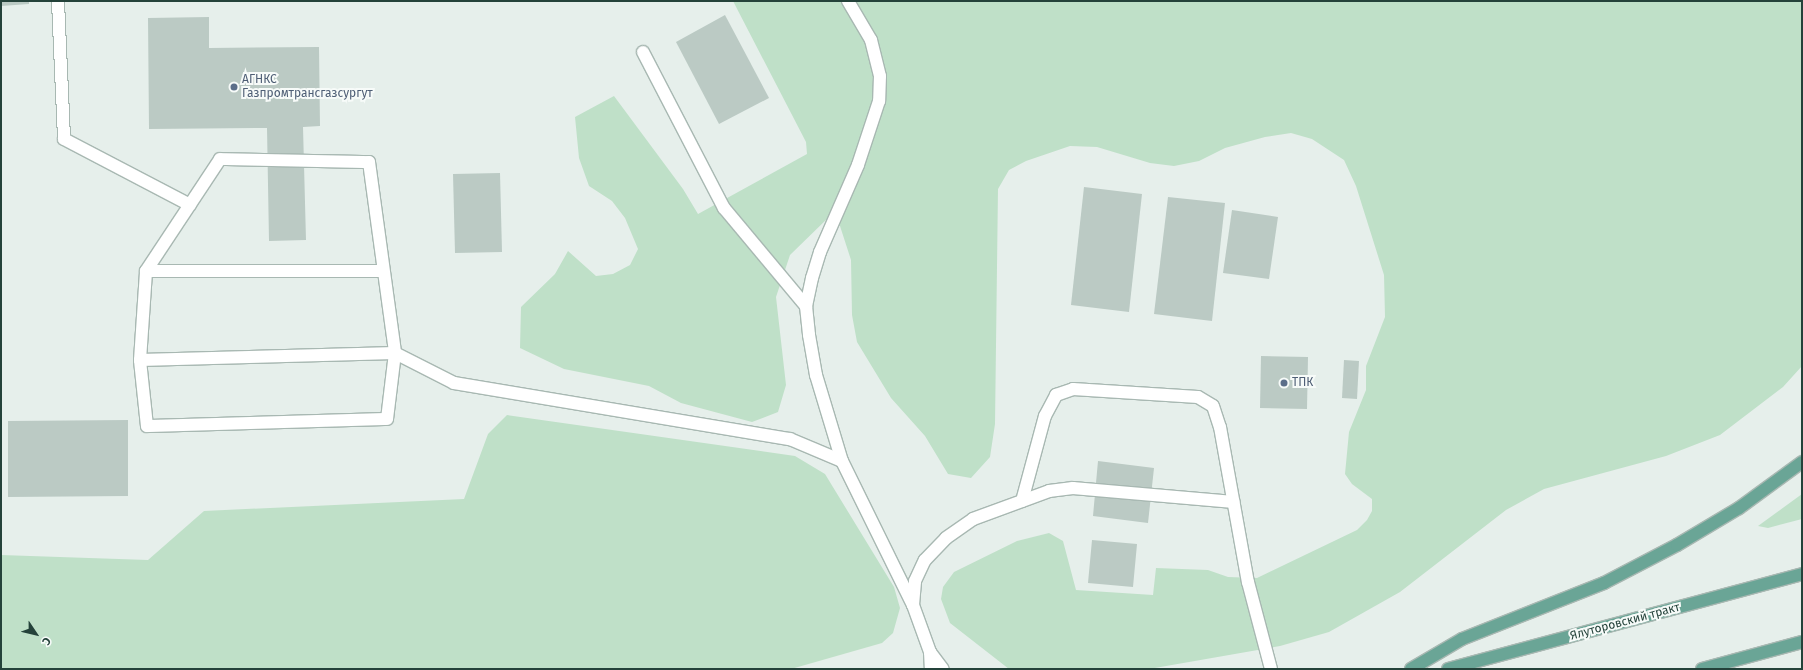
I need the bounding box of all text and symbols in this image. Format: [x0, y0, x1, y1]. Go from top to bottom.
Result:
place label: АГНКС Газпромтрансгазсургут [242, 73, 373, 101]
marker: АГНКС Газпромтрансгазсургут [229, 82, 239, 92]
place label: ТПК [1292, 376, 1313, 390]
marker: ТПК [1279, 378, 1289, 388]
street label: Ялуторовский тракт [1568, 600, 1682, 644]
north arrow [16, 614, 56, 654]
text: С [39, 635, 53, 647]

